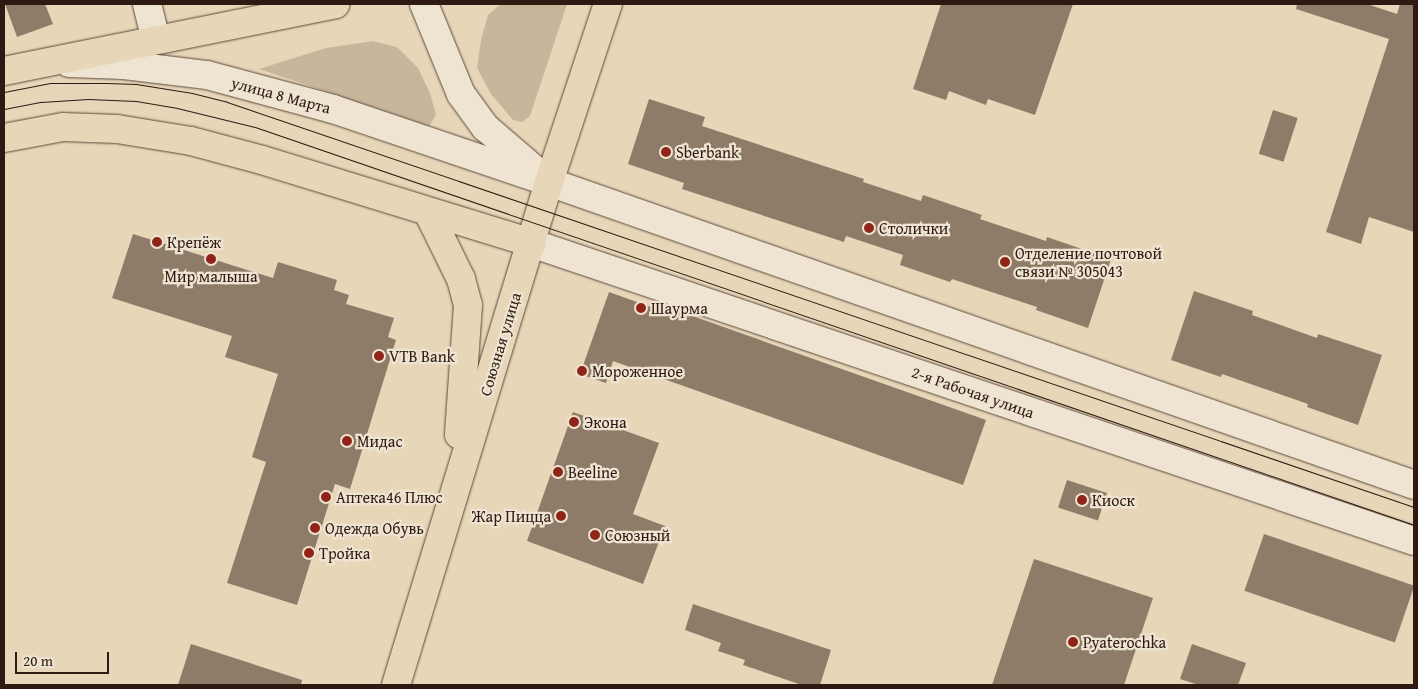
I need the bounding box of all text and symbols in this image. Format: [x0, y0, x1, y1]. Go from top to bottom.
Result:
street label: улица 8 Марта [229, 73, 333, 117]
place label: Sberbank [676, 142, 739, 162]
marker: Sberbank [660, 146, 672, 158]
place label: Столички [879, 218, 948, 238]
marker: Столички [863, 222, 875, 234]
place label: Крепёж [167, 232, 221, 252]
marker: Крепёж [151, 236, 163, 248]
place label: Отделение почтовой связи № 305043 [1015, 243, 1162, 281]
marker: Мир малыша [205, 253, 217, 265]
marker: Отделение почтовой связи № 305043 [999, 256, 1011, 268]
place label: Мир малыша [164, 266, 258, 286]
street label: Союзная улица [475, 290, 525, 398]
place label: Шаурма [651, 298, 708, 318]
marker: Шаурма [635, 302, 647, 314]
place label: VTB Bank [389, 346, 455, 366]
marker: VTB Bank [373, 350, 385, 362]
place label: Мороженное [592, 361, 683, 381]
street label: 2-я Рабочая улица [909, 362, 1037, 422]
marker: Мороженное [576, 365, 588, 377]
place label: Экона [584, 412, 627, 432]
marker: Экона [568, 416, 580, 428]
place label: Мидас [357, 431, 402, 451]
marker: Мидас [341, 435, 353, 447]
place label: Beeline [568, 462, 618, 482]
marker: Beeline [552, 466, 564, 478]
place label: Аптека46 Плюс [336, 487, 443, 507]
place label: Киоск [1092, 490, 1135, 510]
marker: Аптека46 Плюс [320, 491, 332, 503]
marker: Киоск [1076, 494, 1088, 506]
place label: Жар Пицца [471, 506, 551, 526]
marker: Жар Пицца [555, 510, 567, 522]
place label: Одежда Обувь [325, 518, 424, 538]
marker: Одежда Обувь [309, 522, 321, 534]
place label: Союзный [605, 525, 670, 545]
marker: Союзный [589, 529, 601, 541]
place label: Тройка [319, 543, 370, 563]
marker: Тройка [303, 547, 315, 559]
place label: Pyaterochka [1083, 632, 1166, 652]
marker: Pyaterochka [1067, 636, 1079, 648]
scale bar [18, 642, 111, 674]
text: 20 m [23, 650, 53, 671]

